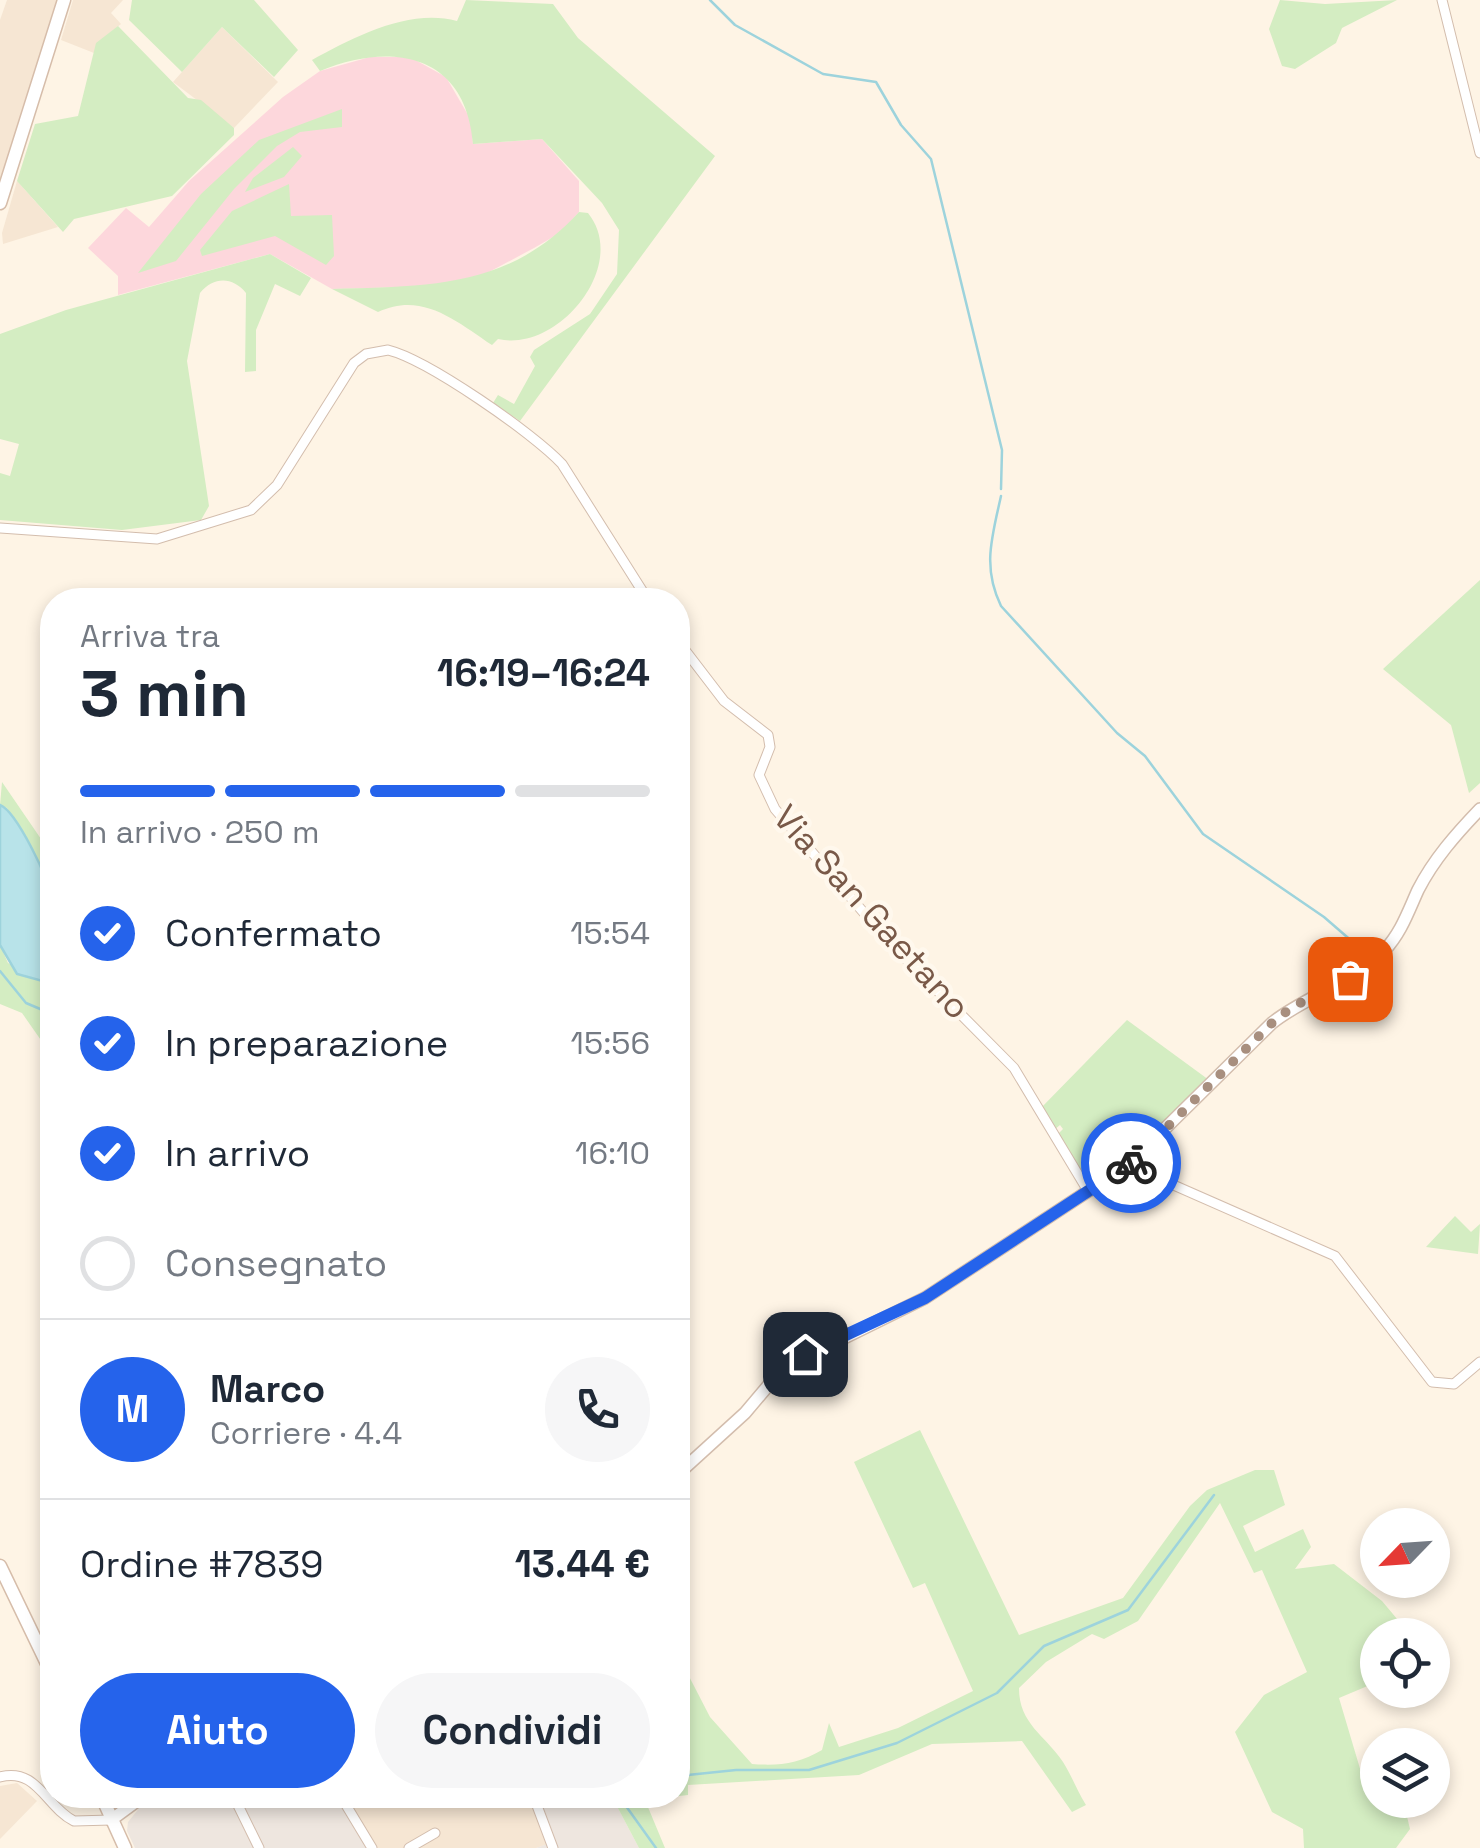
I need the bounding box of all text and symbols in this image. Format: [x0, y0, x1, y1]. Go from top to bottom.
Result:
text: Arriva tra [80, 616, 220, 656]
text: 16:19–16:24 [437, 649, 650, 697]
text: 3 min [80, 652, 249, 735]
street label: Via San Gaetano [764, 796, 980, 1028]
text: In arrivo · 250 m [80, 812, 320, 852]
icon: check [80, 906, 135, 961]
text: Confermato [165, 909, 382, 957]
text: 15:54 [570, 913, 650, 953]
pin [1308, 937, 1393, 1022]
icon: bag [1323, 952, 1378, 1007]
icon: check [80, 1016, 135, 1071]
text: In preparazione [165, 1019, 448, 1067]
text: 15:56 [571, 1023, 650, 1063]
courier [1081, 1113, 1181, 1213]
icon: check [80, 1126, 135, 1181]
text: In arrivo [165, 1129, 310, 1177]
text: 16:10 [575, 1133, 650, 1173]
icon: bike [1104, 1136, 1159, 1191]
text: Consegnato [165, 1239, 387, 1287]
pin [763, 1312, 848, 1397]
icon: home [778, 1327, 833, 1382]
button: phone [545, 1357, 650, 1462]
text: Marco [210, 1365, 325, 1413]
text: M [116, 1385, 149, 1433]
text: Corriere · 4.4 [210, 1413, 402, 1453]
north arrow [1360, 1508, 1450, 1598]
map controls [1360, 1508, 1450, 1818]
text: Ordine #7839 [80, 1540, 323, 1588]
text: 13.44 € [515, 1540, 650, 1588]
button: locate [1360, 1618, 1450, 1708]
button: Aiuto [80, 1673, 355, 1788]
button: Condividi [375, 1673, 650, 1788]
button: layers [1360, 1728, 1450, 1818]

